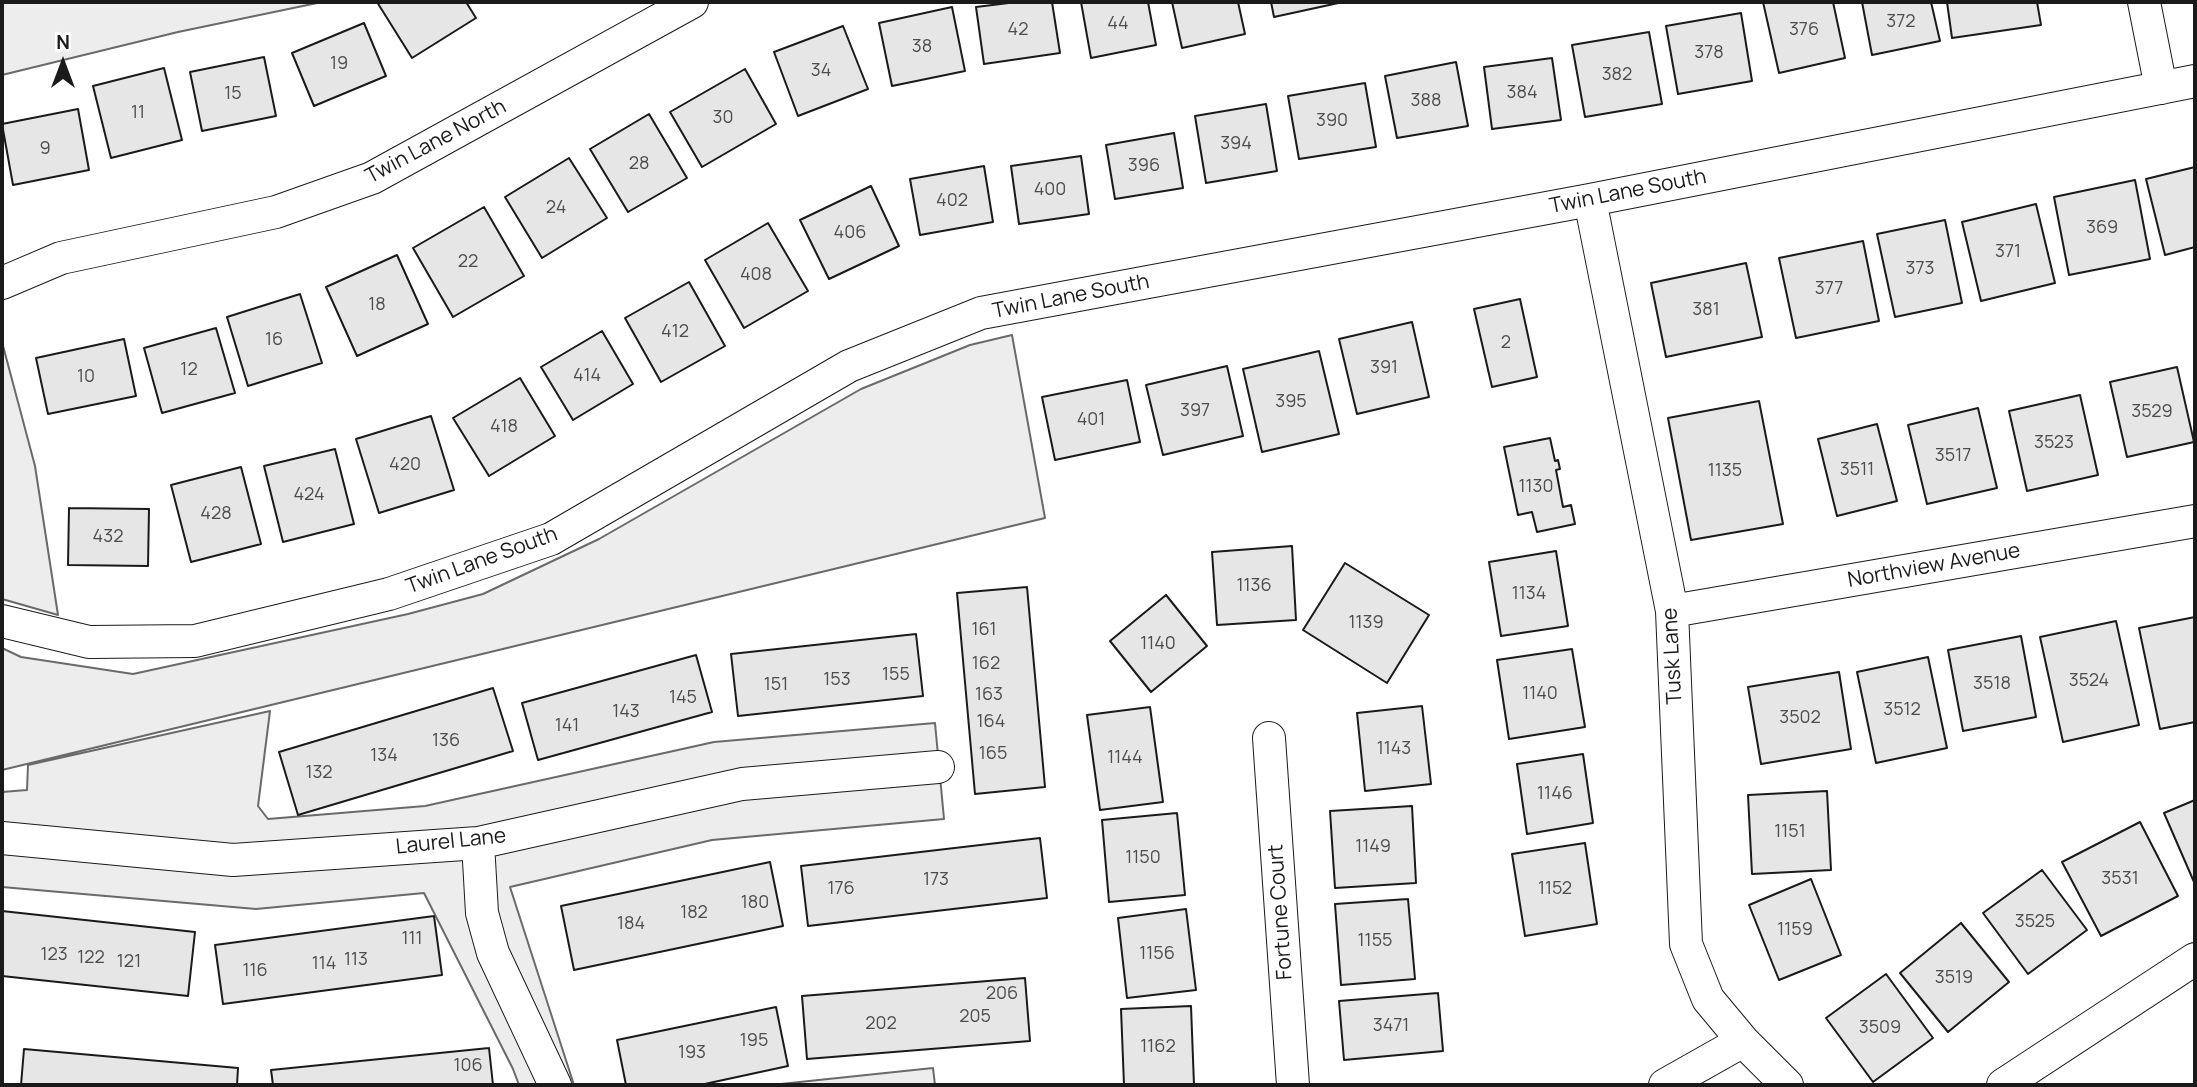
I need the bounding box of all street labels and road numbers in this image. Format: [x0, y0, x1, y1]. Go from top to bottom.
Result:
street label: Twin Lane North [361, 94, 511, 190]
street label: Twin Lane South [1548, 164, 1708, 220]
street label: Twin Lane South [991, 269, 1151, 325]
street label: Twin Lane South [403, 522, 561, 600]
street label: Northview Avenue [1846, 538, 2022, 594]
street label: Tusk Lane [1658, 607, 1688, 705]
street label: Laurel Lane [395, 824, 507, 860]
street label: Fortune Court [1264, 843, 1298, 981]

